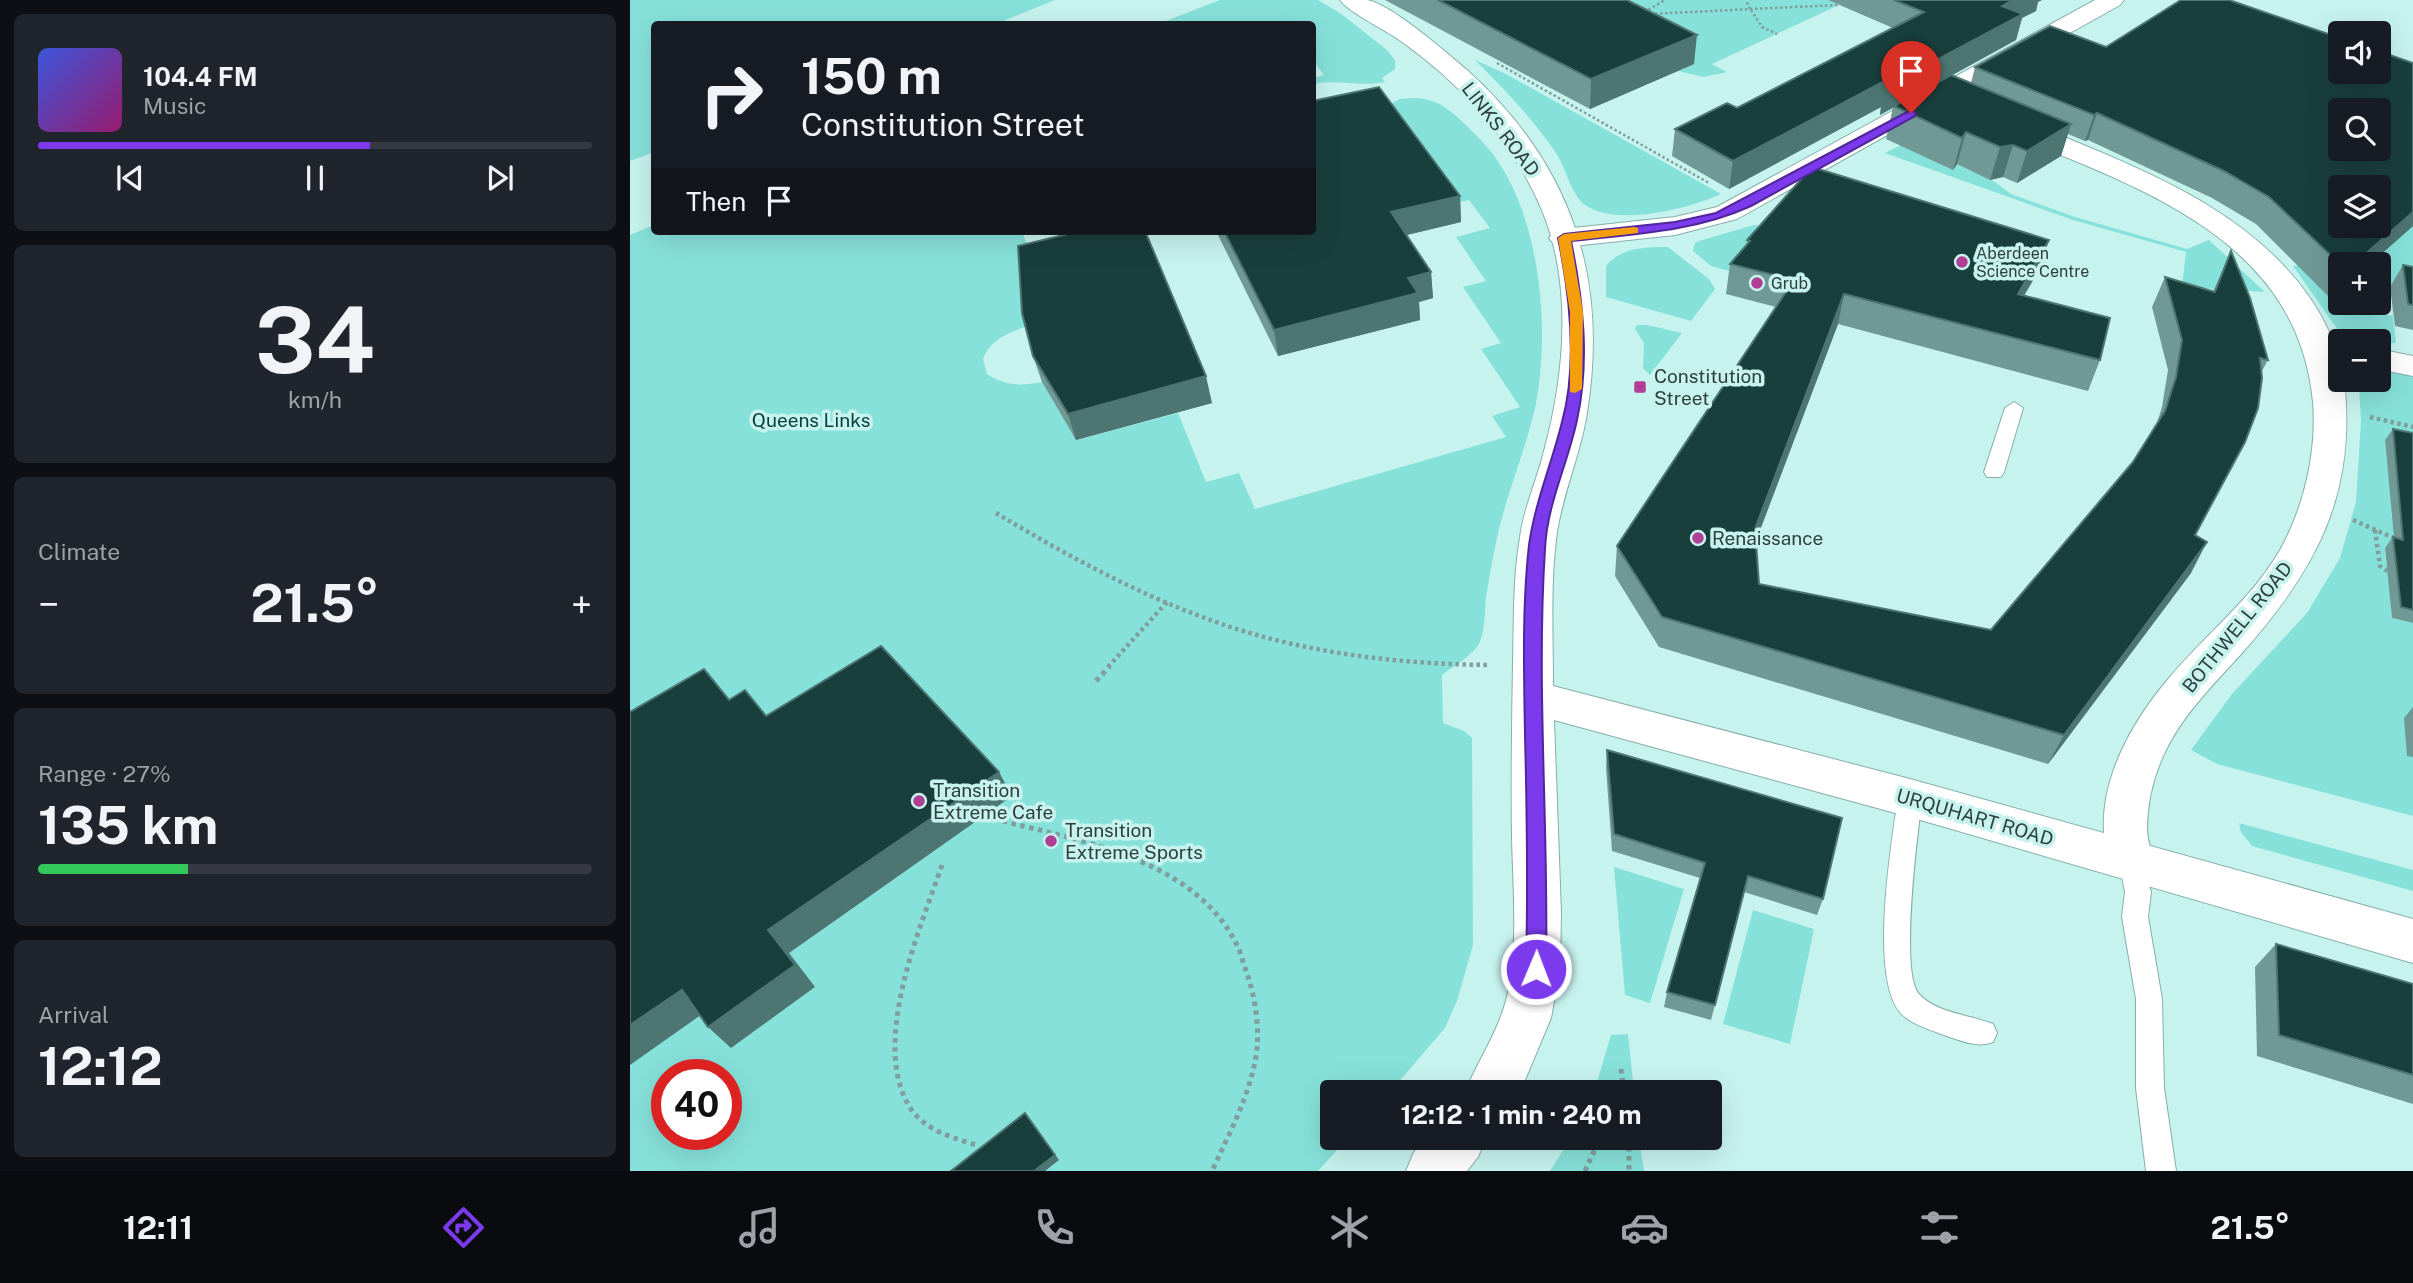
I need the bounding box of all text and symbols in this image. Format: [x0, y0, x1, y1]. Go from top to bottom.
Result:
map controls [2328, 21, 2391, 392]
button: sound [2328, 21, 2391, 84]
pin [1881, 41, 1941, 113]
text: 150 m [801, 47, 942, 105]
icon: right [686, 49, 777, 140]
icon: arrive [1892, 52, 1930, 90]
text: 104.4 FM [143, 61, 258, 92]
street label: LINKS ROAD [1458, 78, 1544, 180]
text: Music [143, 92, 207, 119]
button: search [2328, 98, 2391, 161]
text: Constitution Street [801, 106, 1085, 143]
icon: previous [111, 159, 149, 197]
icon: pause [296, 159, 334, 197]
icon: next [481, 159, 519, 197]
button: layers [2328, 175, 2391, 238]
icon: arrive [760, 182, 798, 220]
text: Then [686, 186, 746, 217]
place label: Aberdeen Science Centre [1976, 244, 2089, 281]
button: + [2328, 252, 2391, 315]
marker: Aberdeen Science Centre [1954, 254, 1970, 270]
place label: Grub [1771, 274, 1808, 293]
marker: Grub [1749, 275, 1765, 291]
text: 34 [255, 287, 375, 393]
button: − [2328, 329, 2391, 392]
place label: Constitution Street [1654, 365, 1762, 409]
marker: Constitution Street [1632, 379, 1648, 395]
text: km/h [288, 386, 342, 413]
park label: Queens Links [752, 409, 870, 431]
place label: Renaissance [1712, 527, 1823, 549]
marker: Renaissance [1690, 530, 1706, 546]
text: Climate [38, 538, 120, 565]
street label: BOTHWELL ROAD [2178, 557, 2296, 697]
text: 21.5° [250, 573, 380, 634]
text: − [38, 582, 59, 627]
text: + [571, 582, 592, 627]
text: Range · 27% [38, 760, 171, 787]
place label: Transition Extreme Cafe [933, 779, 1053, 823]
street label: URQUHART ROAD [1894, 784, 2056, 850]
marker: Transition Extreme Cafe [911, 793, 927, 809]
text: 135 km [38, 795, 218, 856]
place label: Transition Extreme Sports [1065, 819, 1203, 863]
marker: Transition Extreme Sports [1043, 833, 1059, 849]
position arrow [1499, 932, 1573, 1006]
text: Arrival [38, 1001, 109, 1028]
text: 12:12 [38, 1036, 163, 1097]
speed limit sign: 40 [651, 1059, 742, 1150]
text: 12:12 · 1 min · 240 m [1400, 1099, 1642, 1130]
icon: directions [439, 1203, 488, 1252]
icon: music [735, 1203, 784, 1252]
icon: phone [1030, 1203, 1079, 1252]
icon: climate [1325, 1203, 1374, 1252]
icon: car [1620, 1203, 1669, 1252]
icon: filters [1915, 1203, 1964, 1252]
text: 12:11 [123, 1209, 193, 1246]
text: 21.5° [2210, 1209, 2290, 1246]

